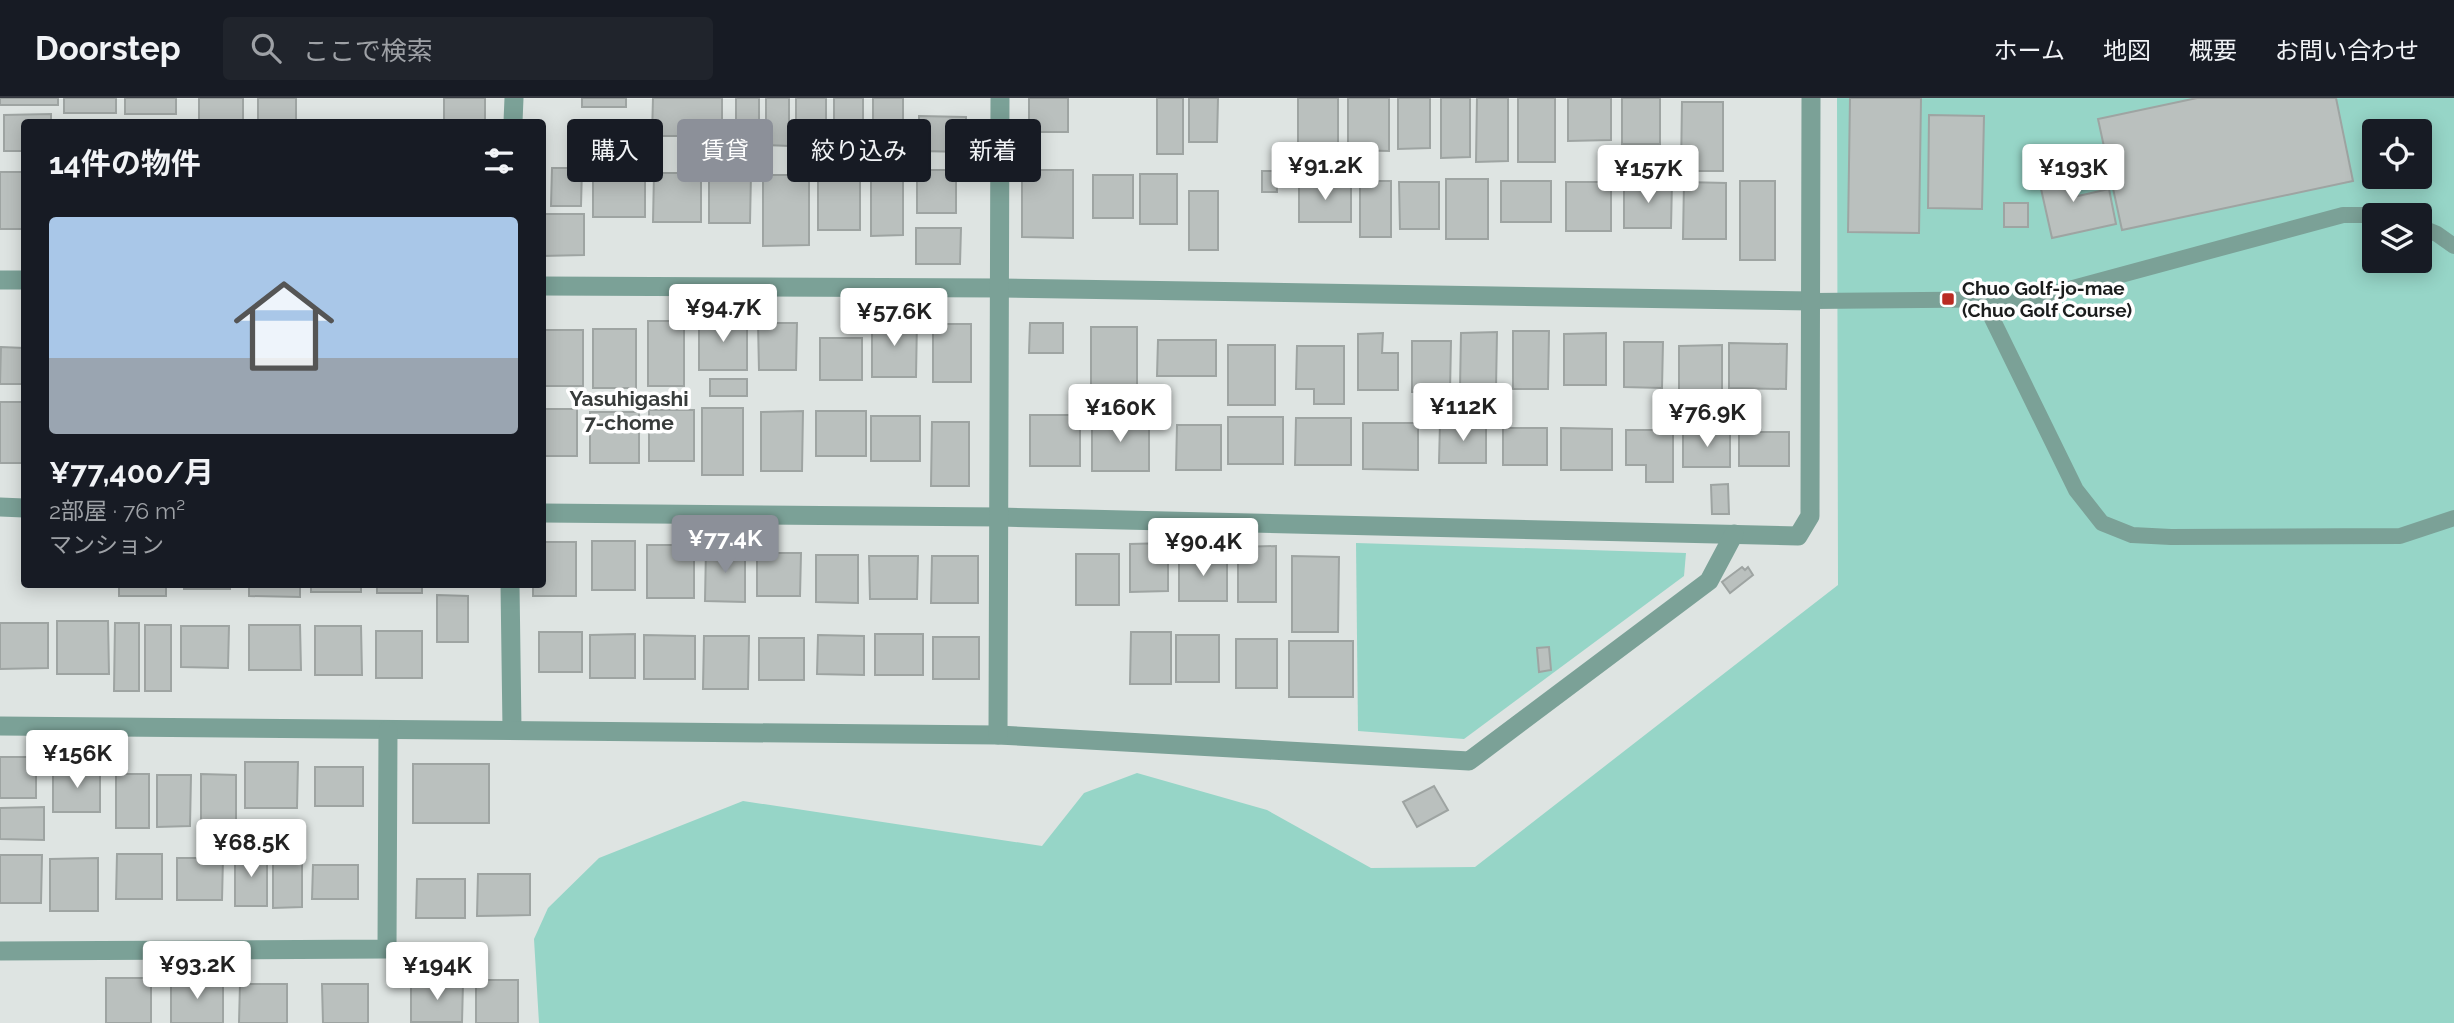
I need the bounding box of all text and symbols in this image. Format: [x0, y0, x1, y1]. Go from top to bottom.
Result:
search box [223, 17, 713, 80]
text: Doorstep [35, 29, 181, 68]
icon: search [247, 29, 285, 67]
text: ここで検索 [303, 36, 433, 66]
text: ホーム [1994, 36, 2065, 65]
text: 地図 [2103, 36, 2151, 65]
text: 概要 [2189, 36, 2237, 65]
text: お問い合わせ [2275, 36, 2419, 65]
chip: 購入 [567, 119, 663, 182]
chip: 賃貸 [677, 119, 773, 182]
chip: 絞り込み [787, 119, 931, 182]
chip: 新着 [945, 119, 1041, 182]
map controls [2362, 119, 2432, 273]
button: locate [2362, 119, 2432, 189]
icon: filters [480, 142, 518, 180]
pin: ¥91.2K [1268, 142, 1382, 202]
pin: ¥193K [2024, 144, 2122, 204]
text: 14件の物件 [49, 146, 201, 181]
pin: ¥157K [1599, 146, 1697, 205]
text: ¥91.2K [1288, 151, 1362, 178]
text: ¥193K [2038, 153, 2108, 180]
text: ¥157K [1614, 154, 1682, 181]
button: layers [2362, 203, 2432, 273]
icon: home [221, 263, 347, 389]
place label: Chuo Golf-jo-mae (Chuo Golf Course) [1962, 277, 2132, 321]
pin: ¥94.7K [666, 285, 780, 344]
pin: ¥57.6K [837, 288, 951, 348]
marker: Chuo Golf-jo-mae (Chuo Golf Course) [1940, 291, 1956, 307]
text: ¥94.7K [685, 293, 761, 320]
text: ¥57.6K [856, 297, 932, 324]
pin: ¥160K [1071, 384, 1169, 444]
pin: ¥112K [1414, 384, 1512, 443]
district label: Yasuhigashi 7-chome [569, 386, 689, 435]
pin: ¥76.9K [1650, 390, 1764, 449]
text: ¥112K [1429, 392, 1497, 419]
text: ¥160K [1084, 393, 1156, 420]
text: ¥76.9K [1668, 398, 1746, 425]
text: ¥77,400/月 [49, 455, 214, 490]
text: 2部屋 · 76 m² [49, 497, 185, 524]
pin: ¥77.4K [668, 516, 782, 575]
pin: ¥90.4K [1146, 518, 1260, 578]
text: ¥77.4K [688, 524, 762, 551]
text: ¥90.4K [1164, 527, 1242, 554]
text: マンション [49, 531, 164, 558]
pin: ¥156K [28, 730, 126, 790]
text: ¥156K [42, 739, 112, 766]
pin: ¥68.5K [194, 820, 308, 879]
text: ¥68.5K [212, 828, 290, 855]
pin: ¥93.2K [140, 942, 254, 1001]
pin: ¥194K [388, 942, 486, 1002]
text: ¥93.2K [159, 950, 235, 977]
text: ¥194K [402, 951, 472, 978]

